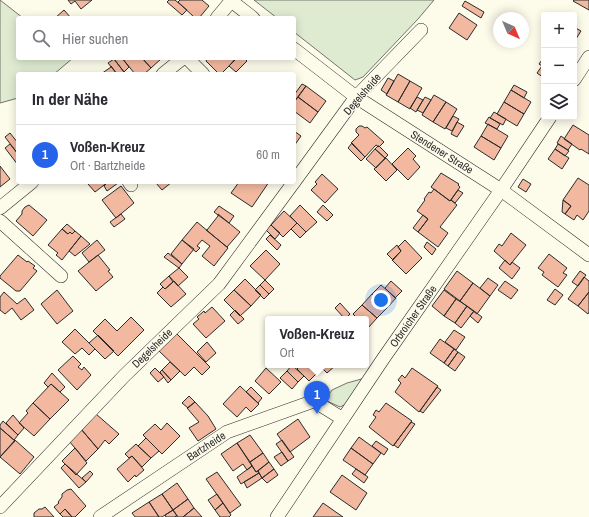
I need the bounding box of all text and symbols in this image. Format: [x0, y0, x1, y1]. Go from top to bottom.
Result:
north arrow [493, 12, 529, 48]
map controls [541, 12, 577, 120]
button: + [541, 12, 577, 48]
search box [16, 16, 296, 60]
icon: search [30, 27, 52, 49]
text: Hier suchen [62, 28, 128, 49]
button: − [541, 48, 577, 84]
street label: Degelsheide [340, 70, 384, 118]
button: layers [541, 84, 577, 120]
text: In der Nähe [32, 87, 108, 110]
street label: Stendener Straße [408, 127, 476, 177]
text: Voßen-Kreuz [70, 136, 145, 157]
text: 1 [42, 146, 48, 163]
text: 60 m [256, 146, 280, 163]
text: Ort · Bartzheide [70, 157, 145, 174]
street label: Orbroicher Straße [386, 282, 440, 350]
your location [371, 290, 391, 310]
popup [265, 316, 369, 368]
text: Voßen-Kreuz [280, 323, 354, 344]
street label: Degelsheide [129, 325, 175, 371]
text: Ort [280, 344, 294, 361]
pin: 1 [304, 381, 330, 414]
street label: Bartzheide [184, 428, 228, 464]

